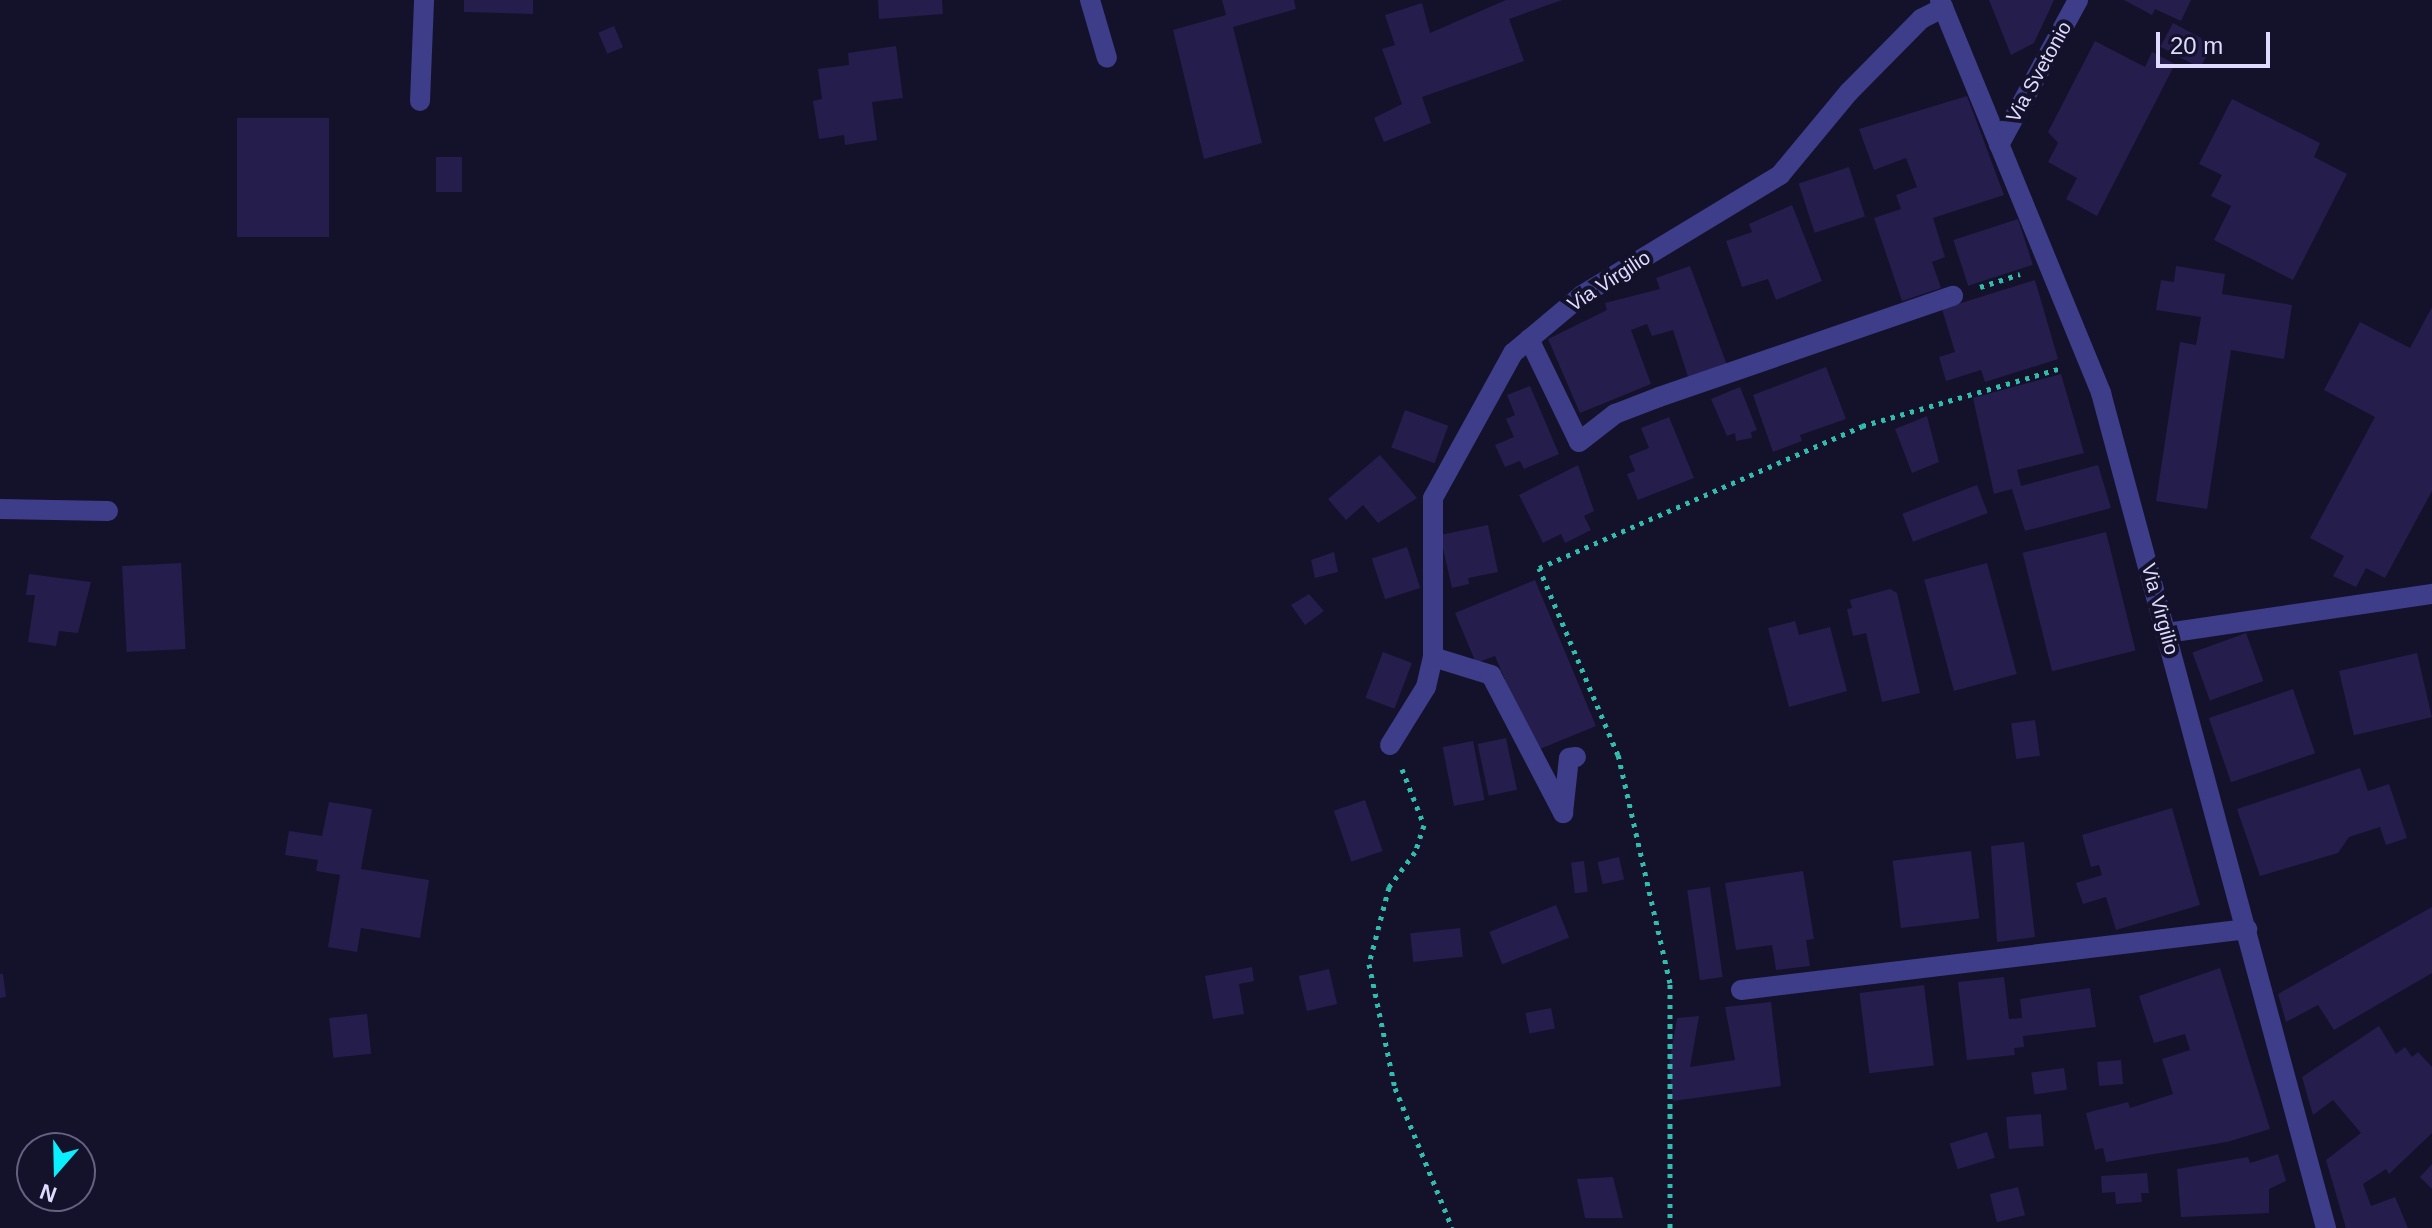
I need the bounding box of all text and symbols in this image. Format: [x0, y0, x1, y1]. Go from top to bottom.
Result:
scale bar [2160, 16, 2274, 66]
street label: Via Svetonio [2001, 17, 2077, 127]
text: 20 m [2170, 32, 2223, 59]
street label: Via Virgilio [1563, 245, 1655, 317]
street label: Via Virgilio [2136, 561, 2184, 657]
north arrow [16, 1132, 96, 1212]
text: N [37, 1179, 60, 1208]

